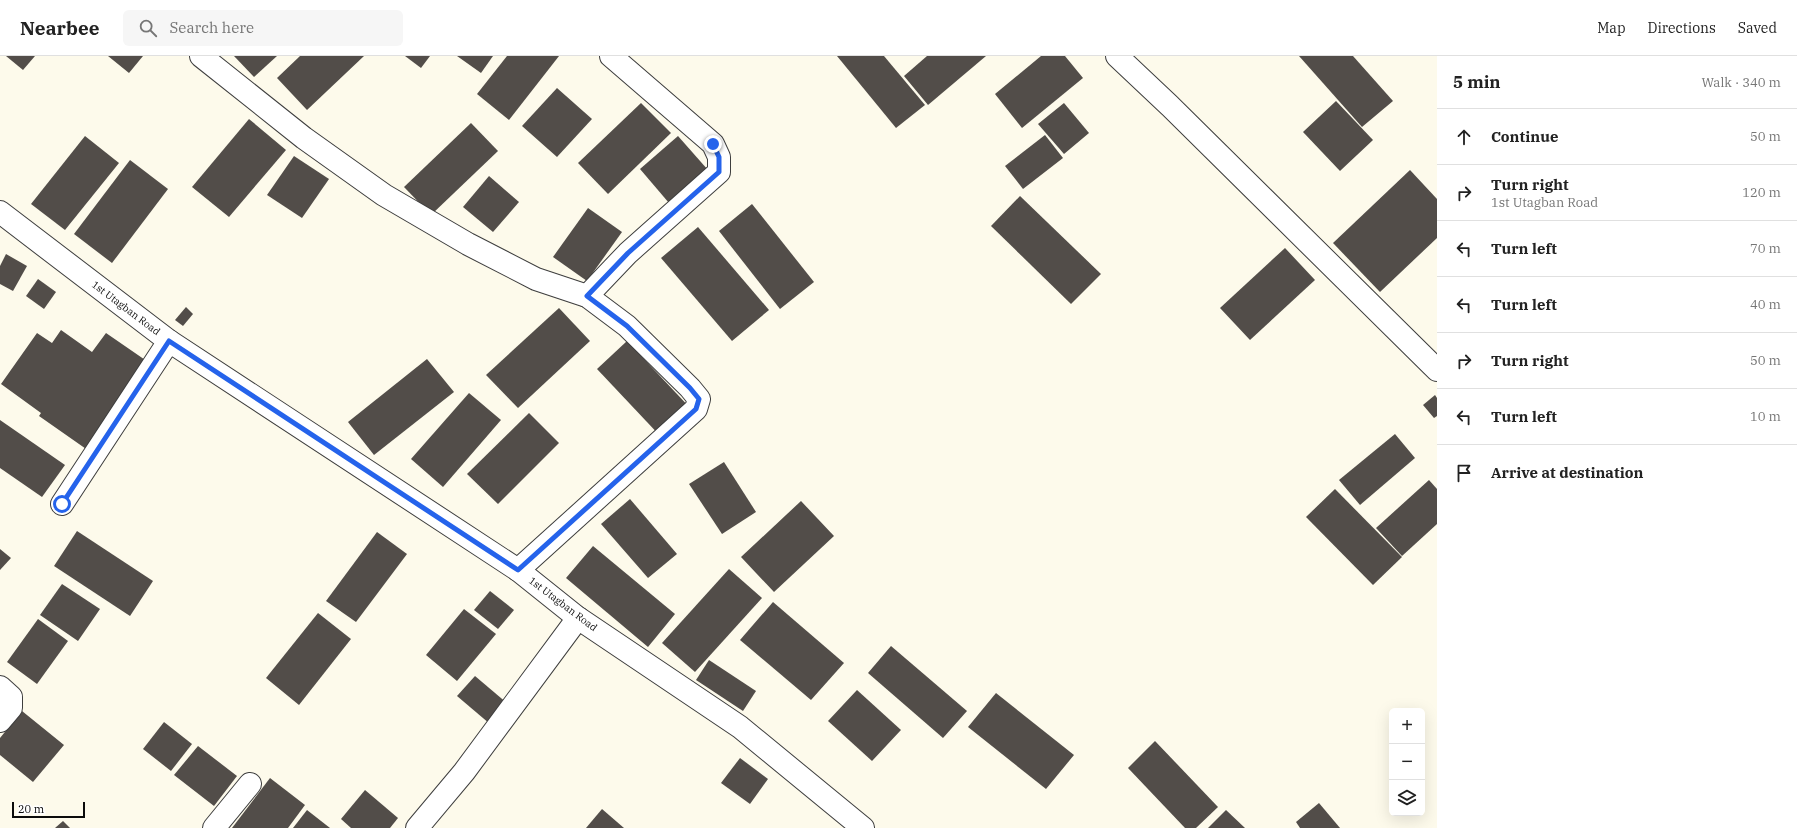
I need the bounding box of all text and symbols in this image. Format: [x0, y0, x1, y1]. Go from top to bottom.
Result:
search box [123, 10, 403, 46]
text: Nearbee [20, 16, 99, 40]
icon: search [137, 17, 159, 39]
text: Search here [169, 18, 254, 37]
text: Map [1597, 19, 1626, 37]
text: Directions [1648, 19, 1716, 37]
text: Saved [1738, 19, 1777, 37]
text: 5 min [1453, 71, 1501, 93]
text: Walk · 340 m [1702, 74, 1781, 91]
icon: ahead [1453, 126, 1475, 148]
text: Continue [1491, 127, 1558, 146]
text: 50 m [1750, 128, 1781, 145]
route end [704, 135, 722, 153]
text: Turn right [1491, 175, 1569, 194]
icon: right [1453, 182, 1475, 204]
text: 120 m [1742, 184, 1781, 201]
text: 1st Utagban Road [1491, 194, 1598, 211]
icon: left [1453, 238, 1475, 260]
text: Turn left [1491, 239, 1557, 258]
text: 70 m [1750, 240, 1781, 257]
street label: 1st Utagban Road [89, 278, 163, 338]
icon: left [1453, 294, 1475, 316]
text: Turn left [1491, 295, 1557, 314]
text: 40 m [1750, 296, 1781, 313]
icon: right [1453, 350, 1475, 372]
text: Turn right [1491, 351, 1569, 370]
text: 50 m [1750, 352, 1781, 369]
icon: left [1453, 406, 1475, 428]
text: Turn left [1491, 407, 1557, 426]
text: 10 m [1750, 408, 1781, 425]
icon: arrive [1453, 462, 1475, 484]
text: Arrive at destination [1491, 463, 1643, 482]
route start [53, 495, 71, 513]
street label: 1st Utagban Road [526, 574, 600, 634]
map controls [1389, 708, 1425, 816]
button: + [1389, 708, 1425, 744]
button: − [1389, 744, 1425, 780]
button: layers [1389, 780, 1425, 816]
scale bar [12, 800, 85, 819]
text: 20 m [18, 802, 44, 816]

